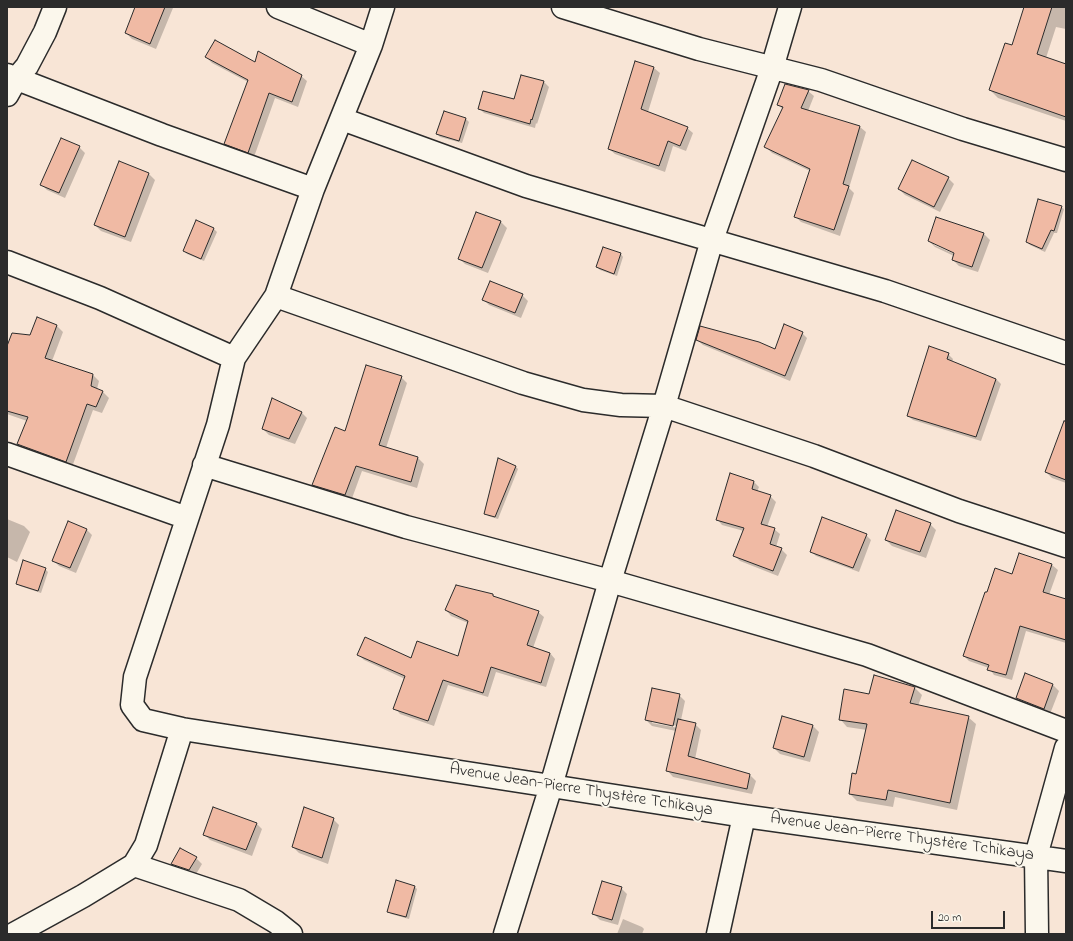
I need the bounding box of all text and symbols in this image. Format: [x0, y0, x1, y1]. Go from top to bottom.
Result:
street label: Avenue Jean-Pierre Thystère Tchikaya [448, 760, 714, 822]
street label: Avenue Jean-Pierre Thystère Tchikaya [769, 809, 1035, 867]
scale bar [933, 903, 1007, 929]
text: 20 m [938, 909, 961, 927]

